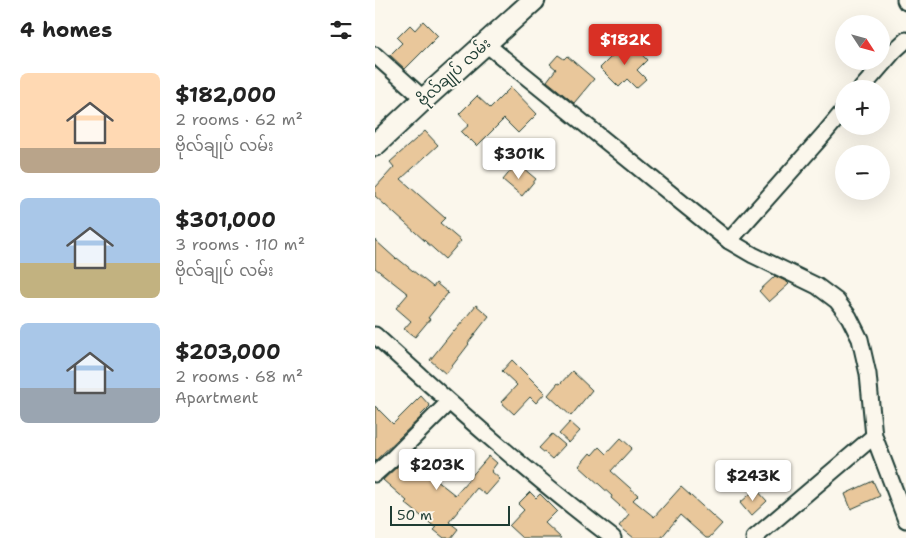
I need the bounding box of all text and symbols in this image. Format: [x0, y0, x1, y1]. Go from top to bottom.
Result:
north arrow [835, 15, 890, 70]
map controls [835, 15, 890, 200]
text: 4 homes [20, 16, 112, 44]
icon: filters [327, 16, 355, 44]
pin: $182K [590, 23, 660, 66]
text: $182K [600, 29, 650, 50]
street label: ဗိုလ်ချုပ် လမ်း [413, 34, 496, 112]
button: + [835, 80, 890, 135]
text: $182,000 [175, 81, 276, 109]
icon: home [60, 93, 120, 153]
text: 2 rooms · 62 m² [175, 109, 303, 130]
text: ဗိုလ်ချုပ် လမ်း [175, 135, 274, 156]
pin: $301K [484, 138, 554, 180]
text: $301K [493, 143, 545, 164]
button: − [835, 145, 890, 200]
text: $301,000 [175, 206, 276, 234]
icon: home [60, 218, 120, 278]
text: 3 rooms · 110 m² [175, 234, 305, 255]
text: ဗိုလ်ချုပ် လမ်း [175, 260, 274, 281]
text: $203,000 [175, 338, 281, 366]
icon: home [60, 343, 120, 403]
text: 2 rooms · 68 m² [175, 366, 303, 387]
text: Apartment [175, 387, 258, 408]
pin: $203K [402, 448, 472, 491]
text: $203K [410, 454, 464, 475]
pin: $243K [718, 460, 788, 502]
text: $243K [726, 465, 780, 486]
scale bar [390, 503, 510, 526]
text: 50 m [397, 506, 432, 524]

